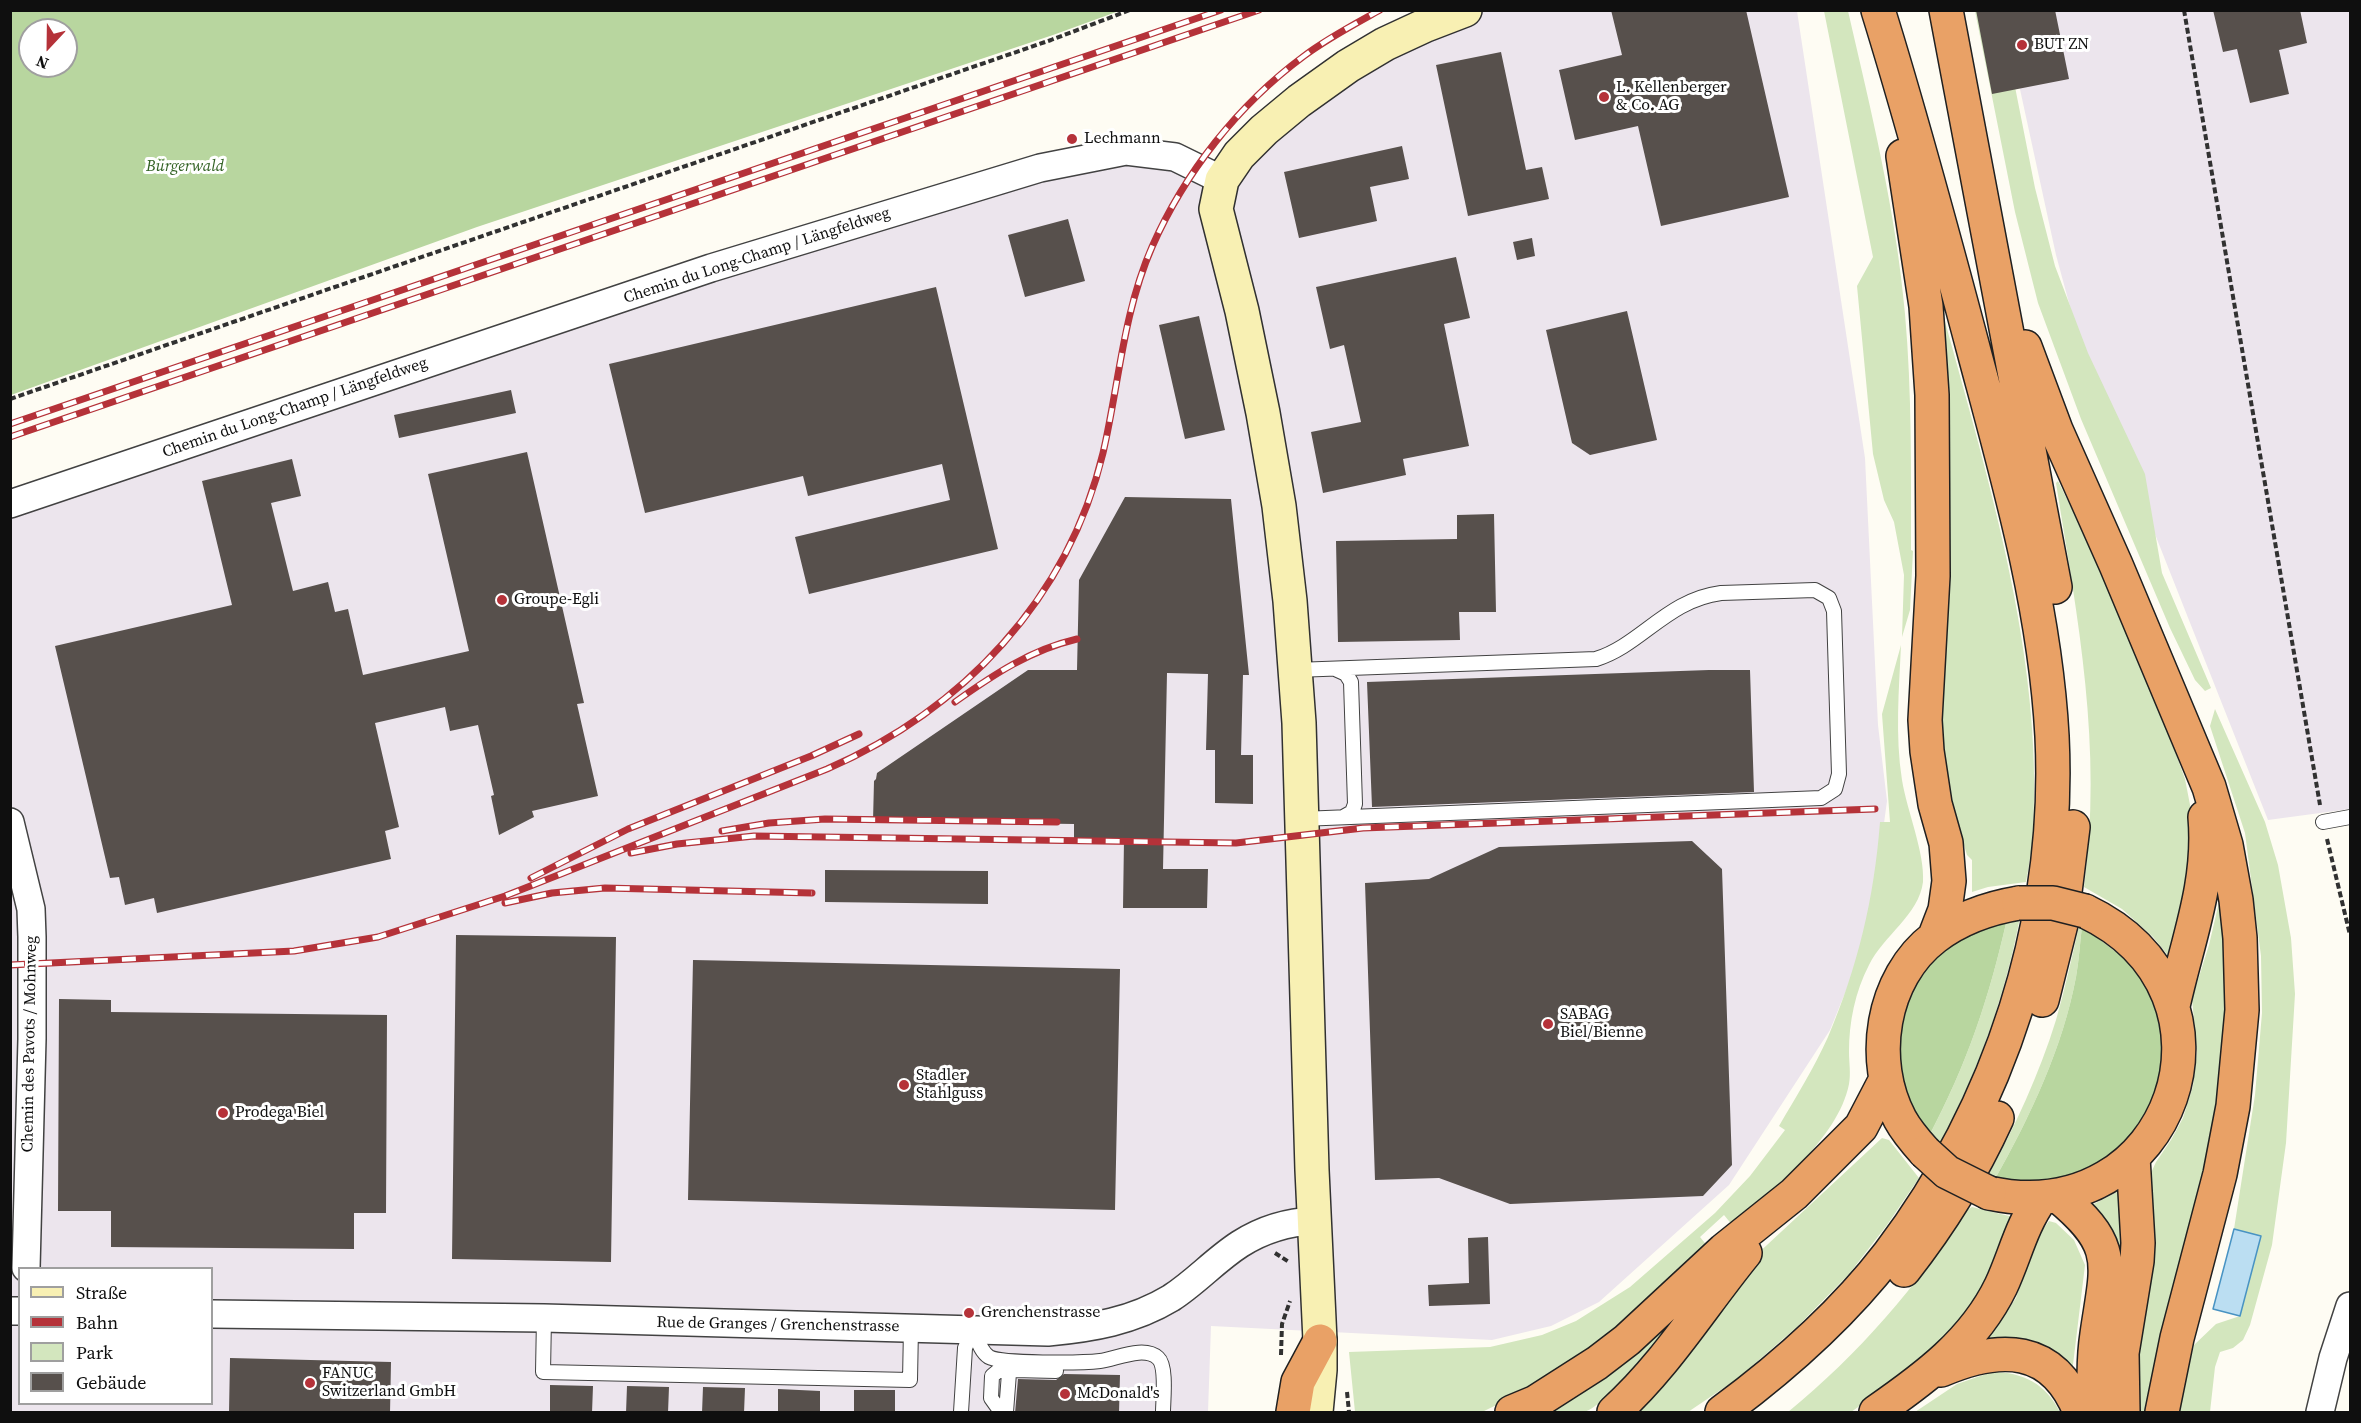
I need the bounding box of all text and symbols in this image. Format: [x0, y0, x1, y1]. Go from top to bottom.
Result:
north arrow [18, 18, 78, 78]
place label: BUT ZN [2034, 35, 2089, 55]
marker: BUT ZN [2015, 38, 2029, 52]
text: N [32, 50, 52, 75]
place label: L. Kellenberger & Co. AG [1616, 78, 1727, 116]
marker: L. Kellenberger & Co. AG [1597, 90, 1611, 104]
place label: Lechmann [1084, 129, 1161, 149]
marker: Lechmann [1065, 132, 1079, 146]
park label: Bürgerwald [146, 157, 224, 177]
street label: Chemin du Long-Champ / Längfeldweg [621, 204, 893, 308]
street label: Chemin du Long-Champ / Längfeldweg [160, 354, 430, 462]
place label: Groupe-Egli [514, 590, 599, 610]
marker: Groupe-Egli [495, 593, 509, 607]
street label: Chemin des Pavots / Mohnweg [19, 935, 41, 1153]
place label: SABAG Biel/Bienne [1560, 1005, 1643, 1043]
marker: SABAG Biel/Bienne [1541, 1017, 1555, 1031]
place label: Stadler Stahlguss [916, 1066, 983, 1104]
marker: Stadler Stahlguss [897, 1078, 911, 1092]
place label: Prodega Biel [235, 1103, 324, 1123]
marker: Prodega Biel [216, 1106, 230, 1120]
legend [18, 1267, 213, 1405]
text: Straße [76, 1280, 127, 1305]
place label: Grenchenstrasse [981, 1303, 1100, 1323]
marker: Grenchenstrasse [962, 1306, 976, 1320]
text: Bahn [76, 1310, 118, 1335]
street label: Rue de Granges / Grenchenstrasse [656, 1313, 900, 1337]
text: Park [76, 1340, 113, 1365]
place label: FANUC Switzerland GmbH [322, 1364, 456, 1402]
text: Gebäude [76, 1370, 147, 1395]
marker: FANUC Switzerland GmbH [303, 1376, 317, 1390]
place label: McDonald's [1077, 1384, 1160, 1404]
marker: McDonald's [1058, 1387, 1072, 1401]

